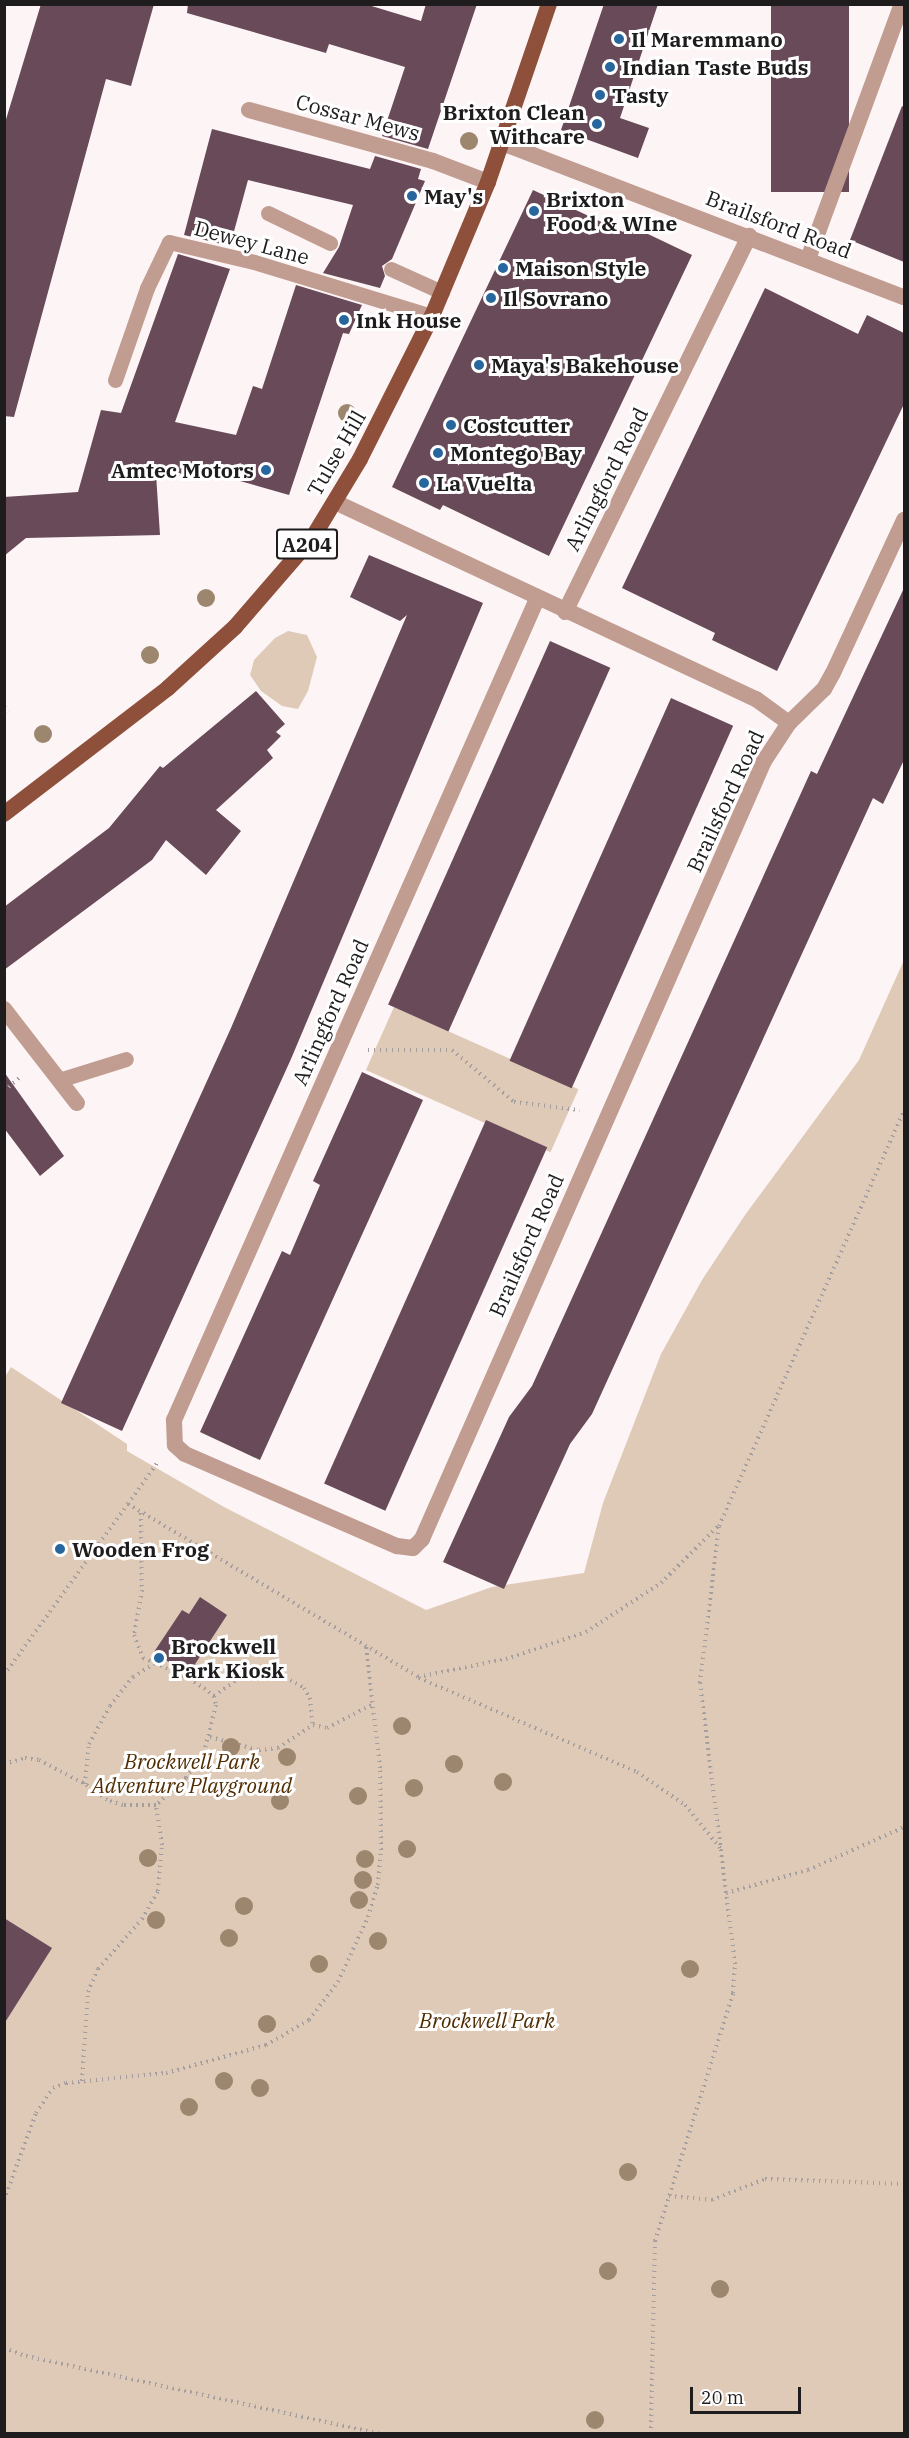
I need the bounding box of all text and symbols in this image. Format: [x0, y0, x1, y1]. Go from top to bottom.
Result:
place label: Il Maremmano [631, 26, 783, 52]
marker: Il Maremmano [612, 32, 626, 46]
place label: Indian Taste Buds [622, 54, 808, 80]
marker: Indian Taste Buds [603, 60, 617, 74]
place label: Tasty [612, 82, 669, 108]
street label: Cossar Mews [293, 88, 423, 146]
marker: Tasty [593, 88, 607, 102]
place label: Brixton Clean Withcare [443, 99, 585, 149]
marker: Brixton Clean Withcare [590, 117, 604, 131]
place label: May's [424, 183, 483, 209]
street label: Brailsford Road [703, 185, 855, 263]
place label: Brixton Food & WIne [546, 186, 677, 236]
marker: May's [405, 189, 419, 203]
marker: Brixton Food & WIne [527, 204, 541, 218]
street label: Dewey Lane [192, 215, 312, 269]
place label: Maison Style [515, 255, 646, 281]
marker: Maison Style [496, 261, 510, 275]
place label: Il Sovrano [503, 285, 608, 311]
marker: Il Sovrano [484, 291, 498, 305]
place label: Ink House [356, 307, 461, 333]
marker: Ink House [337, 313, 351, 327]
place label: Maya's Bakehouse [491, 352, 679, 378]
marker: Maya's Bakehouse [472, 358, 486, 372]
street label: Arlingford Road [559, 403, 653, 555]
street label: Tulse Hill [301, 406, 371, 500]
place label: Costcutter [463, 412, 570, 438]
marker: Costcutter [444, 418, 458, 432]
place label: Montego Bay [450, 440, 582, 466]
marker: Montego Bay [431, 446, 445, 460]
place label: Amtec Motors [111, 457, 254, 483]
marker: Amtec Motors [259, 463, 273, 477]
place label: La Vuelta [436, 470, 532, 496]
marker: La Vuelta [417, 476, 431, 490]
road number: A204 [276, 527, 338, 561]
street label: Brailsford Road [681, 726, 769, 876]
street label: Arlingford Road [286, 935, 374, 1089]
street label: Brailsford Road [483, 1170, 569, 1320]
place label: Wooden Frog [72, 1536, 209, 1562]
marker: Wooden Frog [53, 1542, 67, 1556]
place label: Brockwell Park Kiosk [171, 1633, 284, 1683]
marker: Brockwell Park Kiosk [152, 1651, 166, 1665]
park label: Brockwell Park Adventure Playground [92, 1748, 292, 1798]
park label: Brockwell Park [419, 2007, 555, 2033]
scale bar [693, 2375, 804, 2413]
text: 20 m [701, 2386, 744, 2409]

